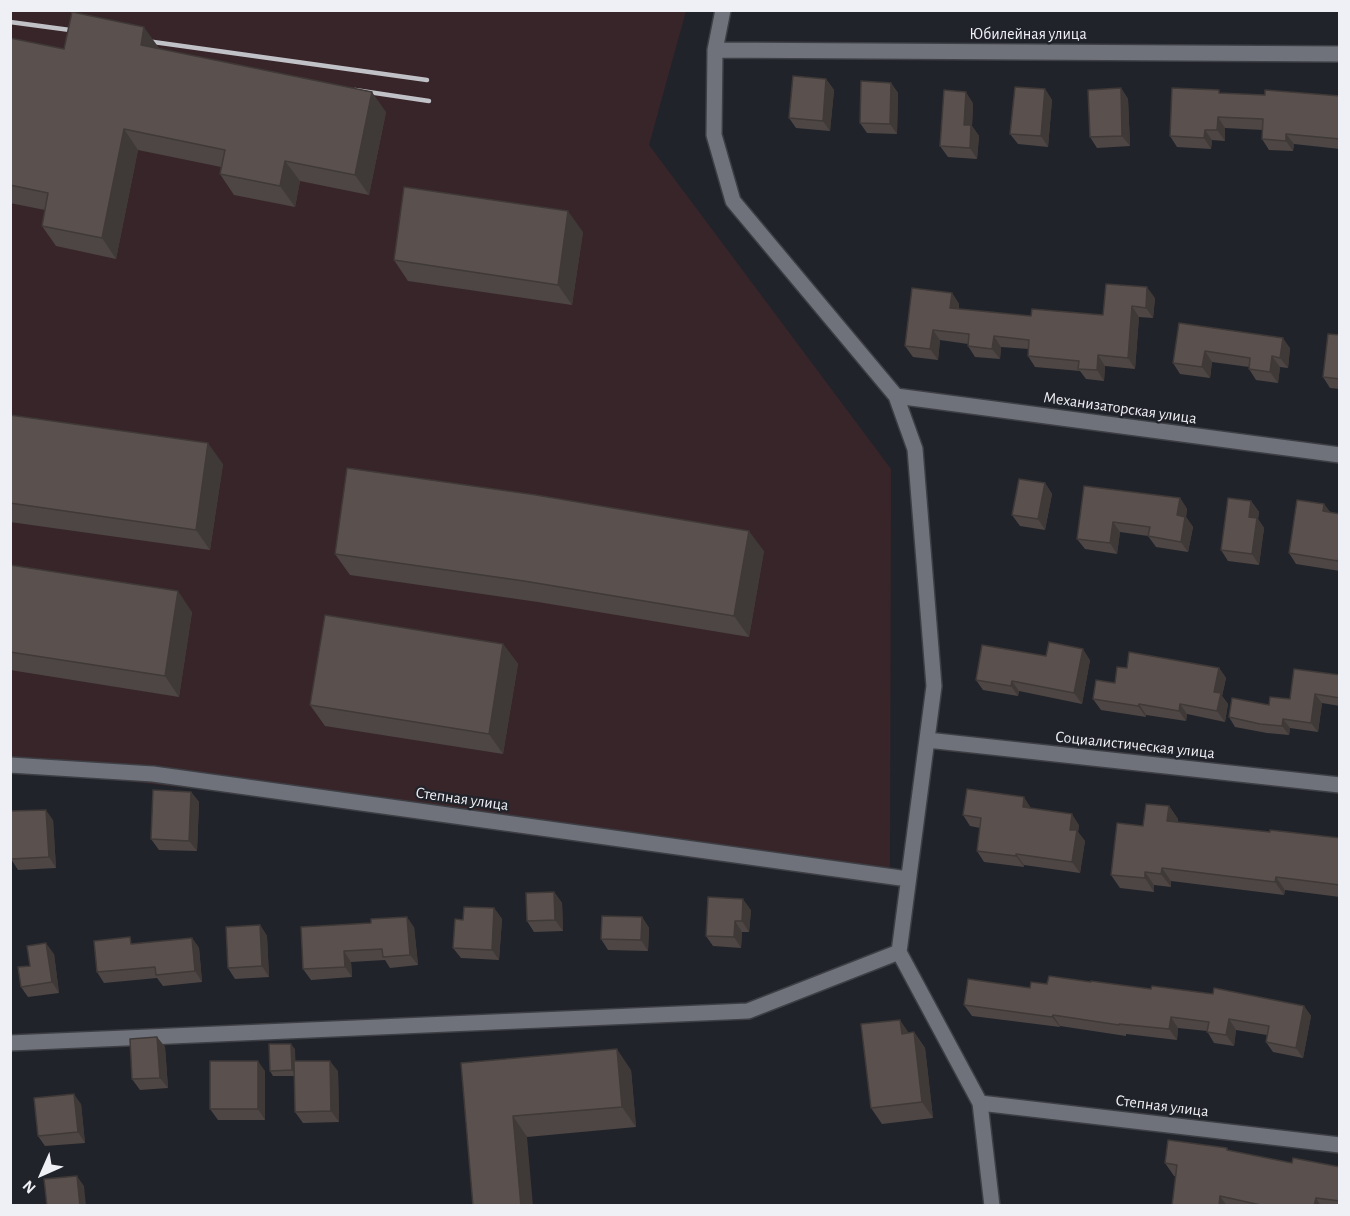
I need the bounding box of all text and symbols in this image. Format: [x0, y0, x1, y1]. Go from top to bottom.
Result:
street label: Юбилейная улица [969, 24, 1087, 44]
street label: Механизаторская улица [1042, 388, 1198, 428]
street label: Социалистическая улица [1054, 727, 1216, 763]
street label: Степная улица [414, 783, 510, 815]
street label: Степная улица [1114, 1091, 1210, 1121]
north arrow [12, 1144, 72, 1204]
text: N [20, 1177, 39, 1196]

